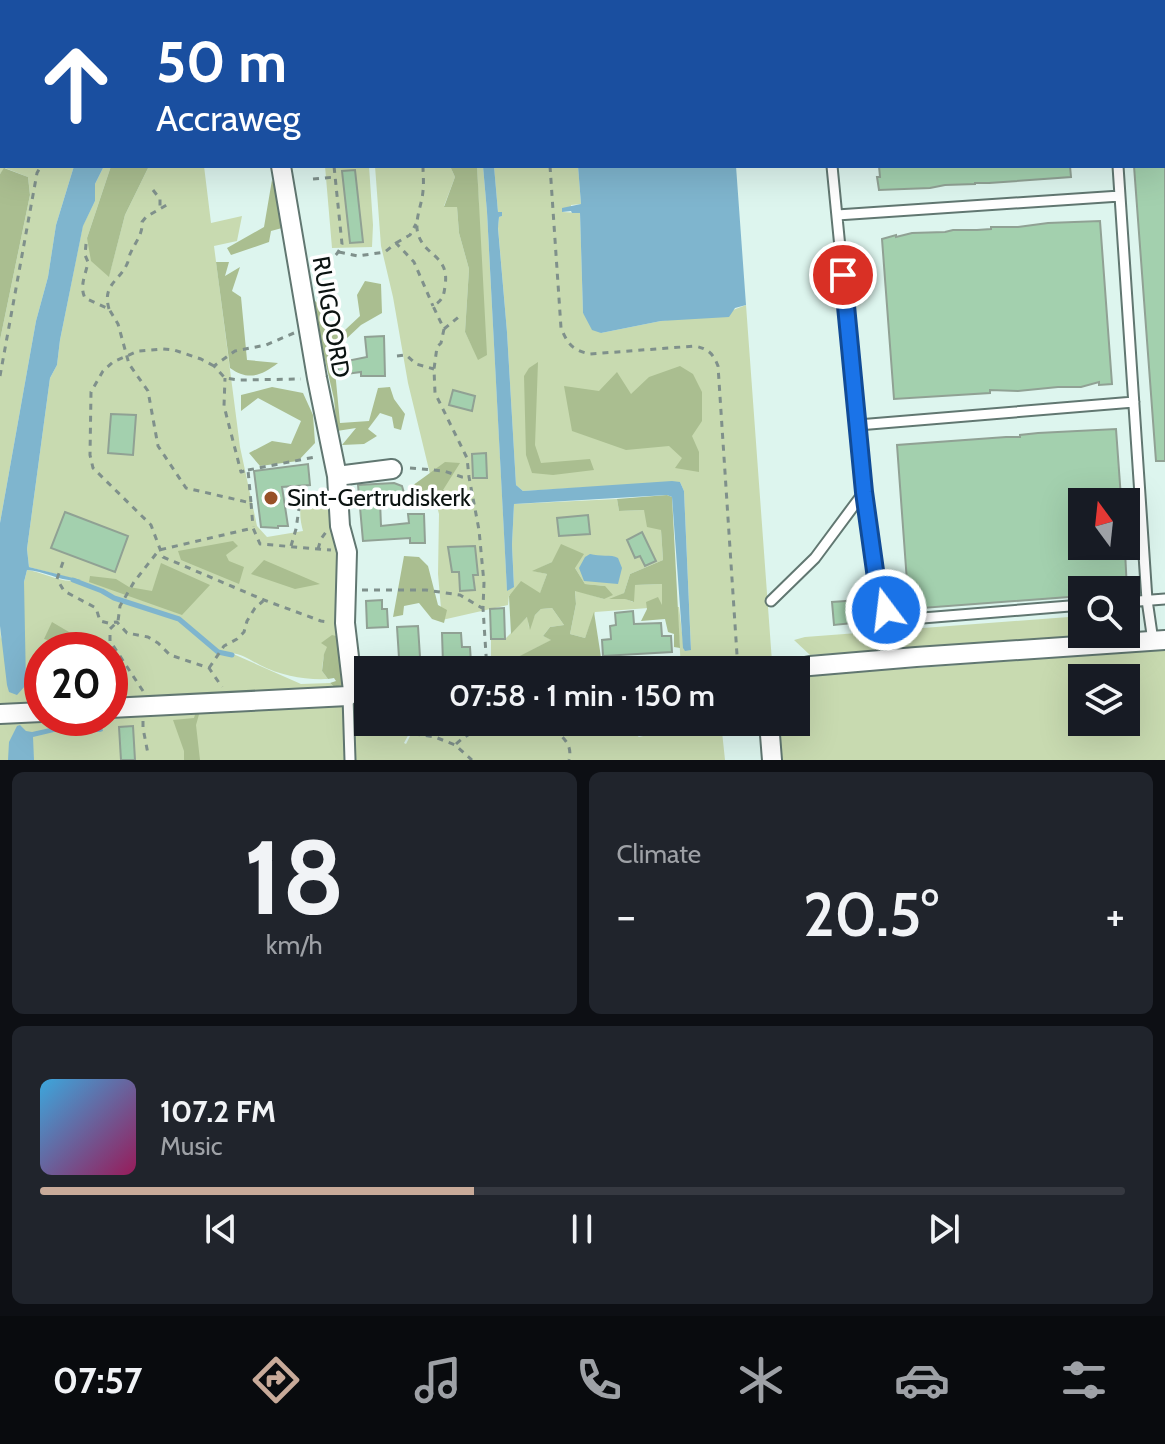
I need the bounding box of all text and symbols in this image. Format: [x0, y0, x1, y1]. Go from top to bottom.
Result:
text: 50 m [156, 28, 287, 96]
icon: ahead [24, 32, 128, 136]
text: Accraweg [156, 96, 300, 140]
pin [809, 241, 877, 309]
icon: arrive [821, 253, 865, 297]
street label: RUIGOORD [307, 254, 356, 380]
place label: Sint-Gertrudiskerk [287, 483, 471, 512]
north arrow [1068, 488, 1140, 560]
map controls [1068, 488, 1140, 736]
marker: Sint-Gertrudiskerk [262, 489, 280, 507]
position arrow [844, 568, 928, 652]
button: search [1068, 576, 1140, 648]
speed limit sign: 20 [24, 632, 128, 736]
button: layers [1068, 664, 1140, 736]
text: 07:58 · 1 min · 150 m [449, 677, 715, 714]
text: 18 [244, 814, 345, 940]
text: Climate [617, 838, 701, 870]
text: 20.5° [803, 878, 939, 951]
text: − [617, 889, 636, 942]
text: + [1106, 889, 1125, 942]
text: km/h [266, 929, 323, 961]
text: 107.2 FM [160, 1093, 276, 1130]
text: Music [160, 1130, 223, 1162]
icon: previous [199, 1207, 243, 1251]
icon: pause [560, 1207, 604, 1251]
icon: next [922, 1207, 966, 1251]
icon: directions [248, 1352, 304, 1408]
icon: music [410, 1352, 466, 1408]
icon: phone [571, 1352, 627, 1408]
icon: climate [733, 1352, 789, 1408]
icon: car [894, 1352, 950, 1408]
icon: filters [1056, 1352, 1112, 1408]
text: 07:57 [53, 1358, 142, 1402]

